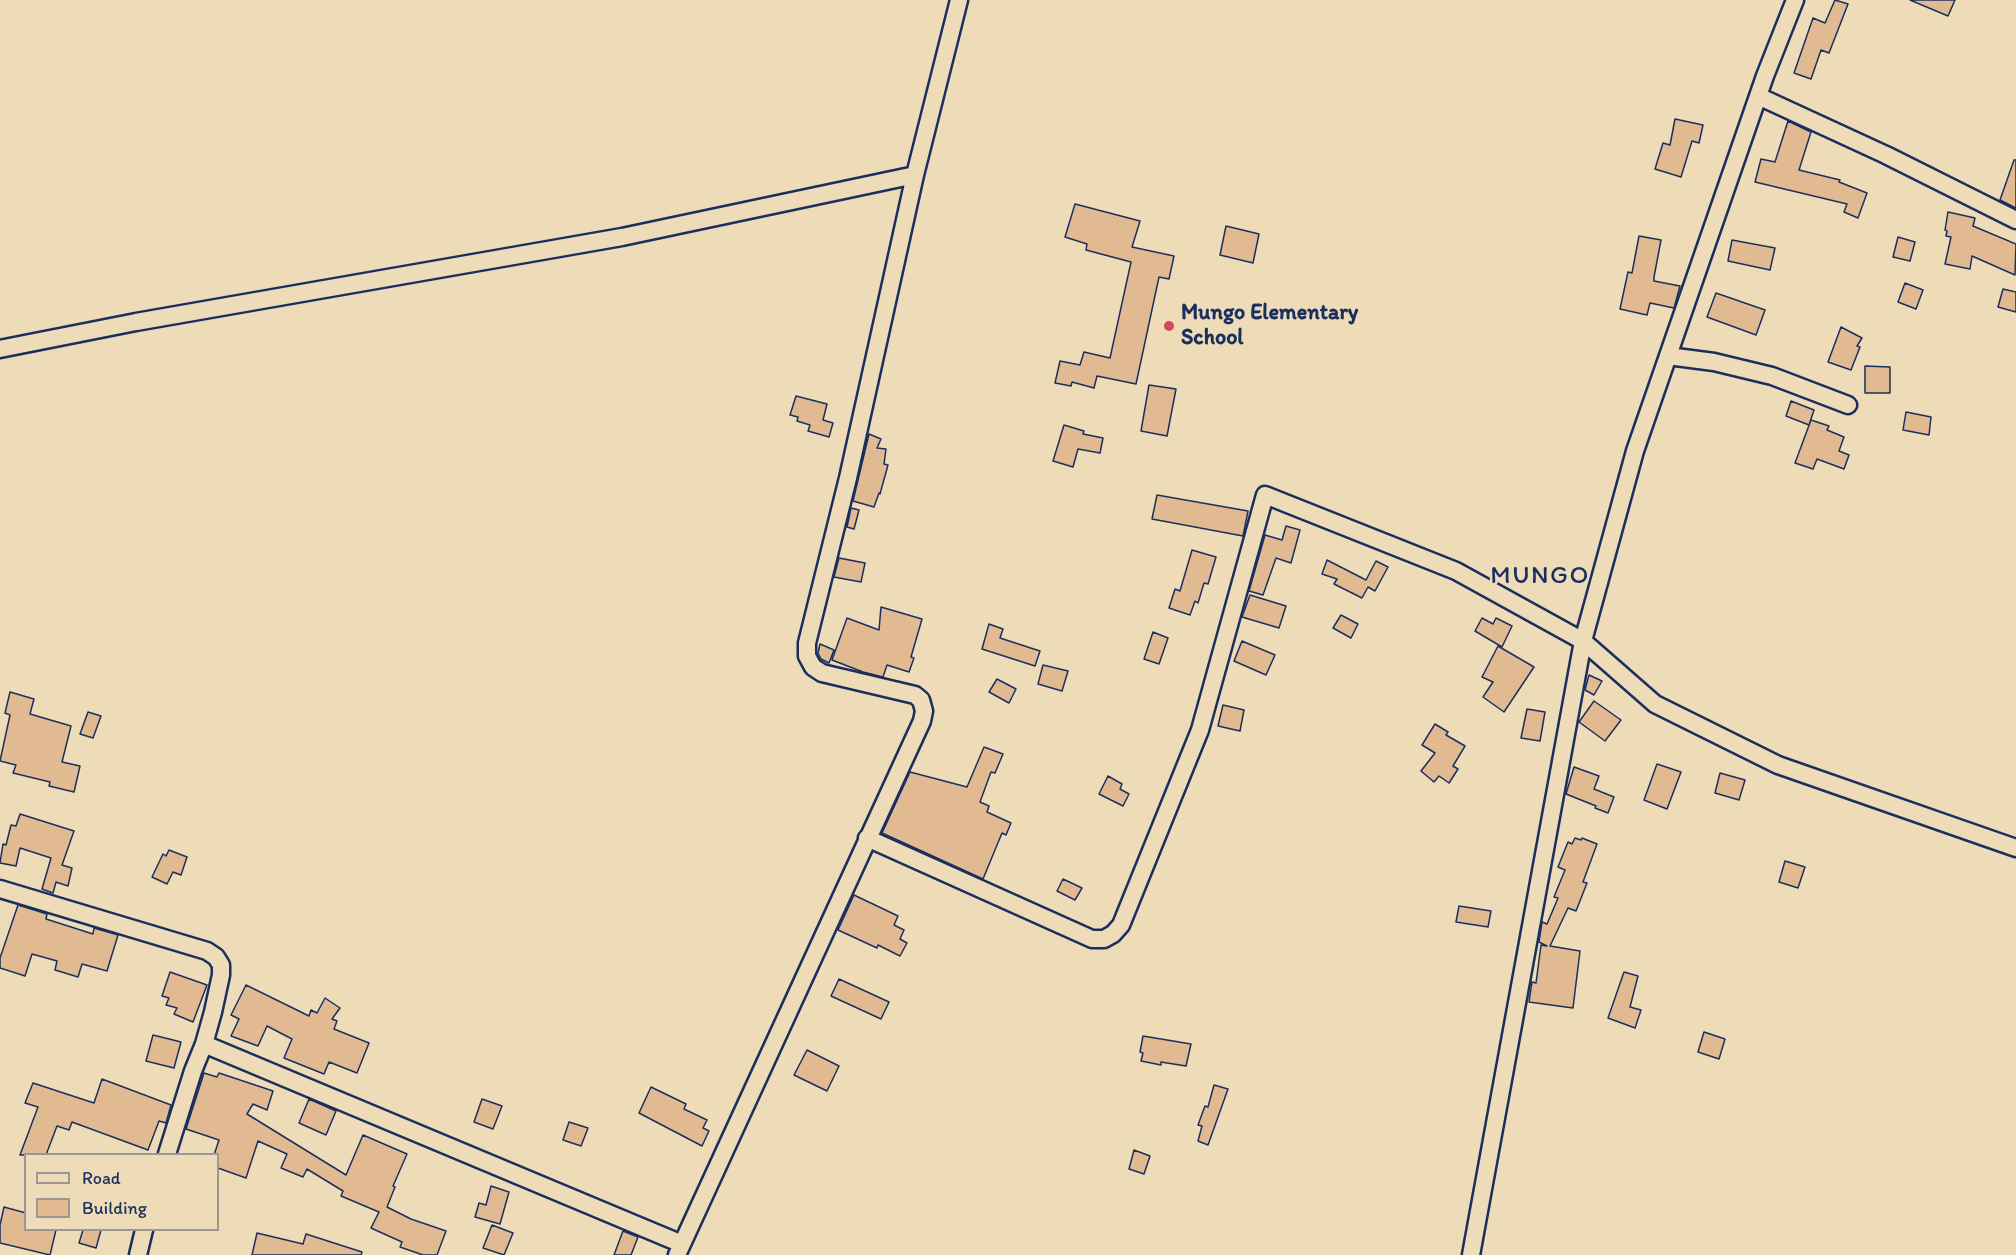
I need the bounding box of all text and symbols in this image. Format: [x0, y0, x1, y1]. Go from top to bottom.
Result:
place label: Mungo Elementary School [1181, 300, 1358, 352]
marker: Mungo Elementary School [1162, 319, 1176, 333]
district label: MUNGO [1490, 560, 1590, 592]
legend [24, 1153, 219, 1231]
text: Road [82, 1167, 121, 1189]
text: Building [82, 1197, 147, 1219]

